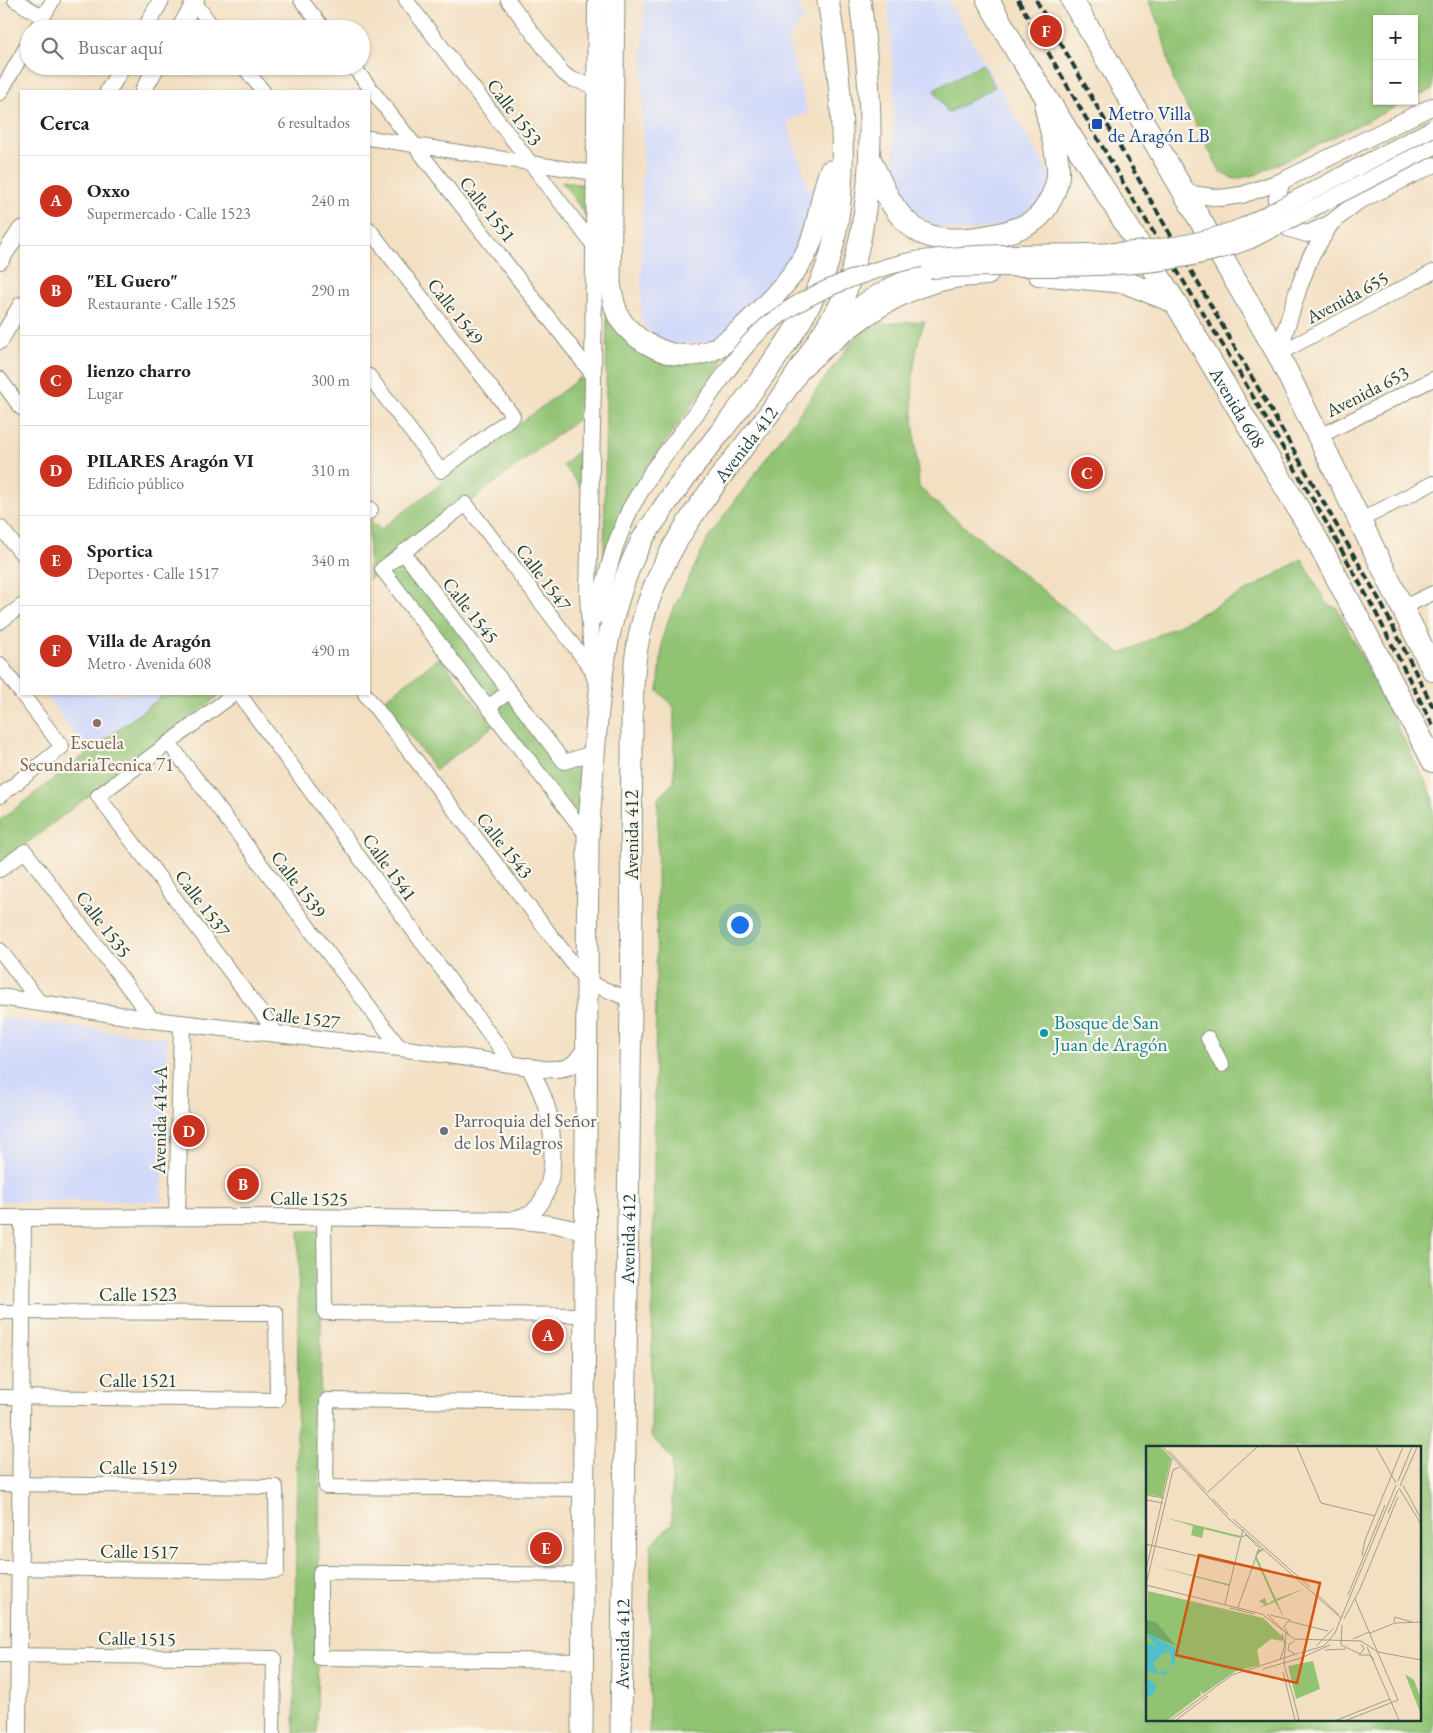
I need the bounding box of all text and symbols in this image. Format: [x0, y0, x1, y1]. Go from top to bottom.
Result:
pin: F [1030, 12, 1062, 50]
map controls [1373, 15, 1418, 105]
button: + [1373, 15, 1418, 60]
search box [20, 20, 370, 75]
icon: search [38, 34, 66, 62]
text: Buscar aquí [78, 35, 163, 60]
button: − [1373, 60, 1418, 105]
street label: Calle 1553 [481, 74, 548, 151]
place label: Metro Villa de Aragón LB [1108, 101, 1210, 148]
text: Cerca [40, 109, 90, 136]
text: 6 resultados [278, 112, 350, 133]
marker: Metro Villa de Aragón LB [1090, 117, 1104, 131]
street label: Calle 1551 [454, 171, 521, 248]
text: Oxxo [87, 178, 130, 203]
text: A [50, 190, 62, 211]
text: 240 m [311, 190, 350, 211]
text: Supermercado · Calle 1523 [87, 203, 251, 224]
street label: Avenida 655 [1301, 265, 1393, 330]
text: "EL Guero" [87, 268, 178, 293]
street label: Calle 1549 [422, 273, 489, 350]
text: B [51, 280, 61, 301]
text: 290 m [311, 280, 350, 301]
text: Restaurante · Calle 1525 [87, 293, 236, 314]
text: lienzo charro [87, 358, 191, 383]
street label: Avenida 653 [1321, 360, 1413, 423]
street label: Avenida 608 [1203, 362, 1271, 453]
text: C [50, 370, 62, 391]
text: 300 m [311, 370, 350, 391]
text: Lugar [87, 383, 123, 404]
street label: Avenida 412 [708, 401, 783, 489]
text: PILARES Aragón VI [87, 448, 254, 473]
pin: C [1071, 454, 1103, 492]
text: D [50, 460, 62, 481]
text: 310 m [311, 460, 350, 481]
text: Edificio público [87, 473, 184, 494]
text: Sportica [87, 538, 153, 563]
street label: Calle 1547 [510, 539, 578, 617]
text: E [51, 550, 61, 571]
text: 340 m [311, 550, 350, 571]
text: Deportes · Calle 1517 [87, 563, 219, 584]
street label: Calle 1545 [437, 572, 504, 649]
text: Villa de Aragón [87, 628, 211, 653]
text: F [52, 640, 60, 661]
text: 490 m [311, 640, 350, 661]
text: Metro · Avenida 608 [87, 653, 211, 674]
marker: Escuela SecundariaTecnica 71 [91, 717, 103, 729]
place label: Escuela SecundariaTecnica 71 [20, 730, 174, 777]
street label: Avenida 412 [619, 790, 644, 881]
street label: Calle 1543 [471, 807, 538, 884]
street label: Calle 1541 [357, 828, 423, 906]
street label: Calle 1539 [265, 846, 332, 923]
street label: Calle 1537 [169, 865, 237, 943]
street label: Calle 1535 [70, 886, 137, 963]
your location [727, 912, 753, 938]
street label: Calle 1527 [261, 1000, 342, 1035]
place label: Bosque de San Juan de Aragón [1052, 1010, 1168, 1057]
marker: Bosque de San Juan de Aragón [1038, 1027, 1050, 1039]
street label: Avenida 414-A [146, 1065, 173, 1175]
place label: Parroquia del Señor de los Milagros [454, 1108, 597, 1155]
pin: D [173, 1112, 205, 1150]
marker: Parroquia del Señor de los Milagros [438, 1125, 450, 1137]
pin: B [227, 1165, 259, 1203]
street label: Calle 1525 [270, 1185, 348, 1212]
street label: Avenida 412 [615, 1194, 641, 1285]
street label: Calle 1523 [99, 1282, 177, 1307]
pin: A [532, 1316, 564, 1354]
street label: Calle 1521 [99, 1368, 177, 1393]
inset map [1146, 1446, 1420, 1720]
street label: Calle 1519 [99, 1455, 177, 1480]
pin: E [530, 1529, 562, 1567]
street label: Calle 1517 [100, 1538, 179, 1565]
street label: Avenida 412 [609, 1599, 635, 1690]
street label: Calle 1515 [98, 1625, 176, 1652]

